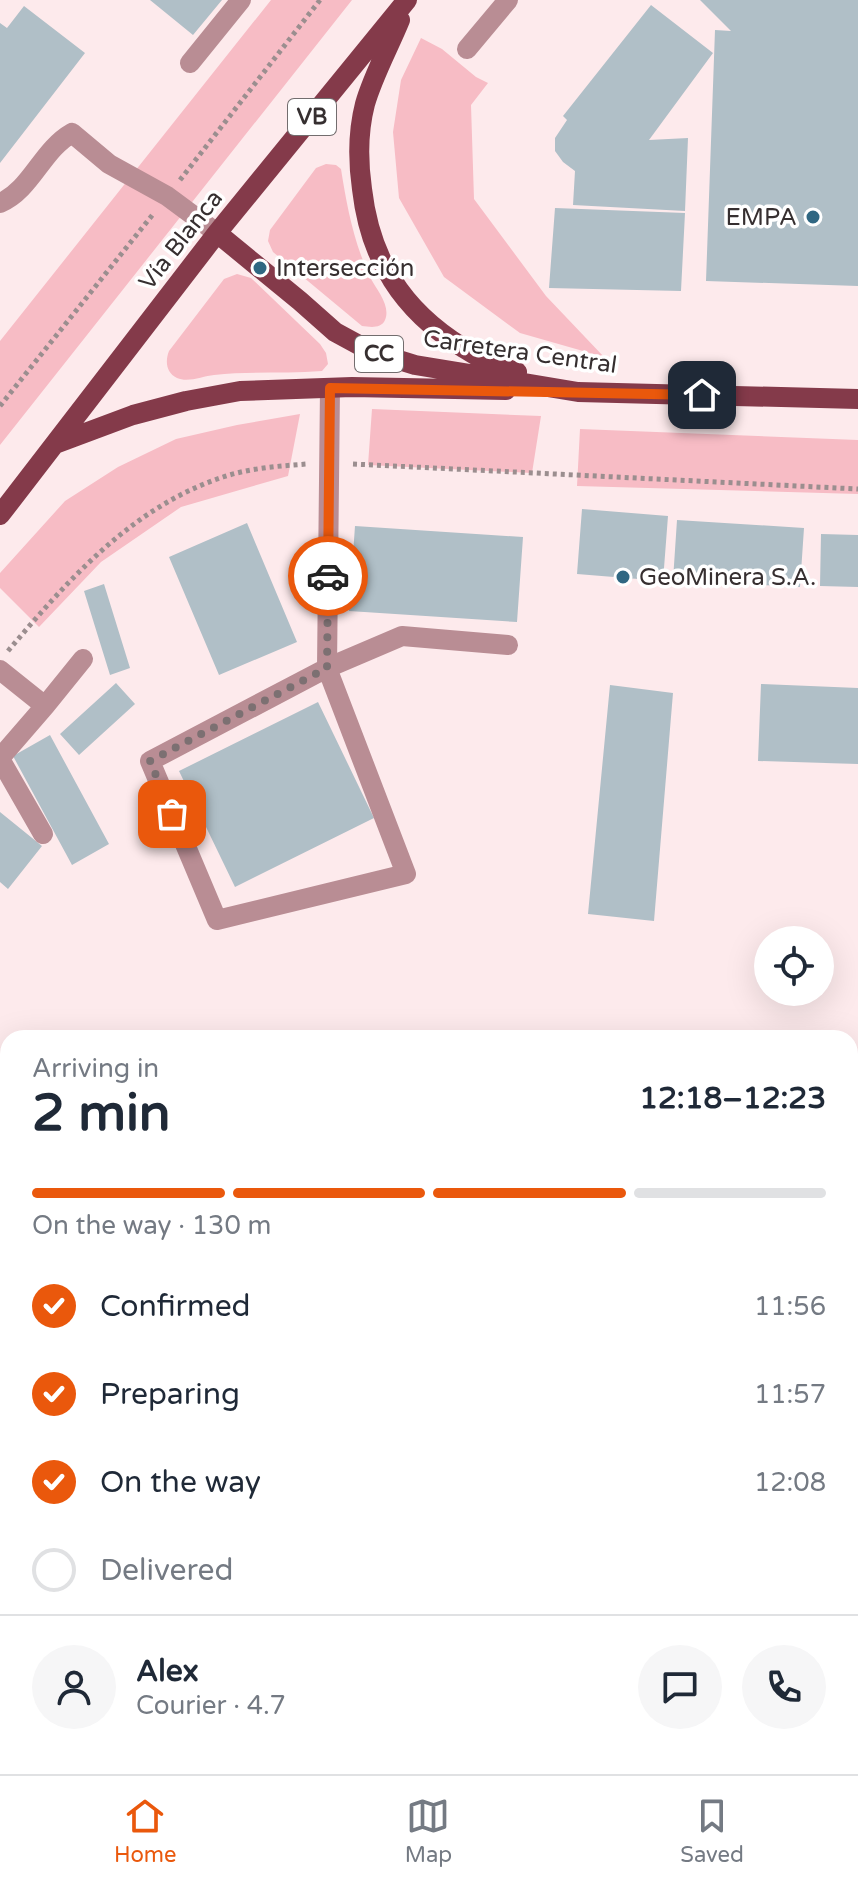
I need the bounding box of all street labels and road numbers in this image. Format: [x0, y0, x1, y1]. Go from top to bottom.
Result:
road number: VB [288, 99, 336, 135]
street label: Vía Blanca [133, 184, 229, 296]
street label: Carretera Central [421, 324, 619, 380]
road number: CC [355, 336, 403, 372]

